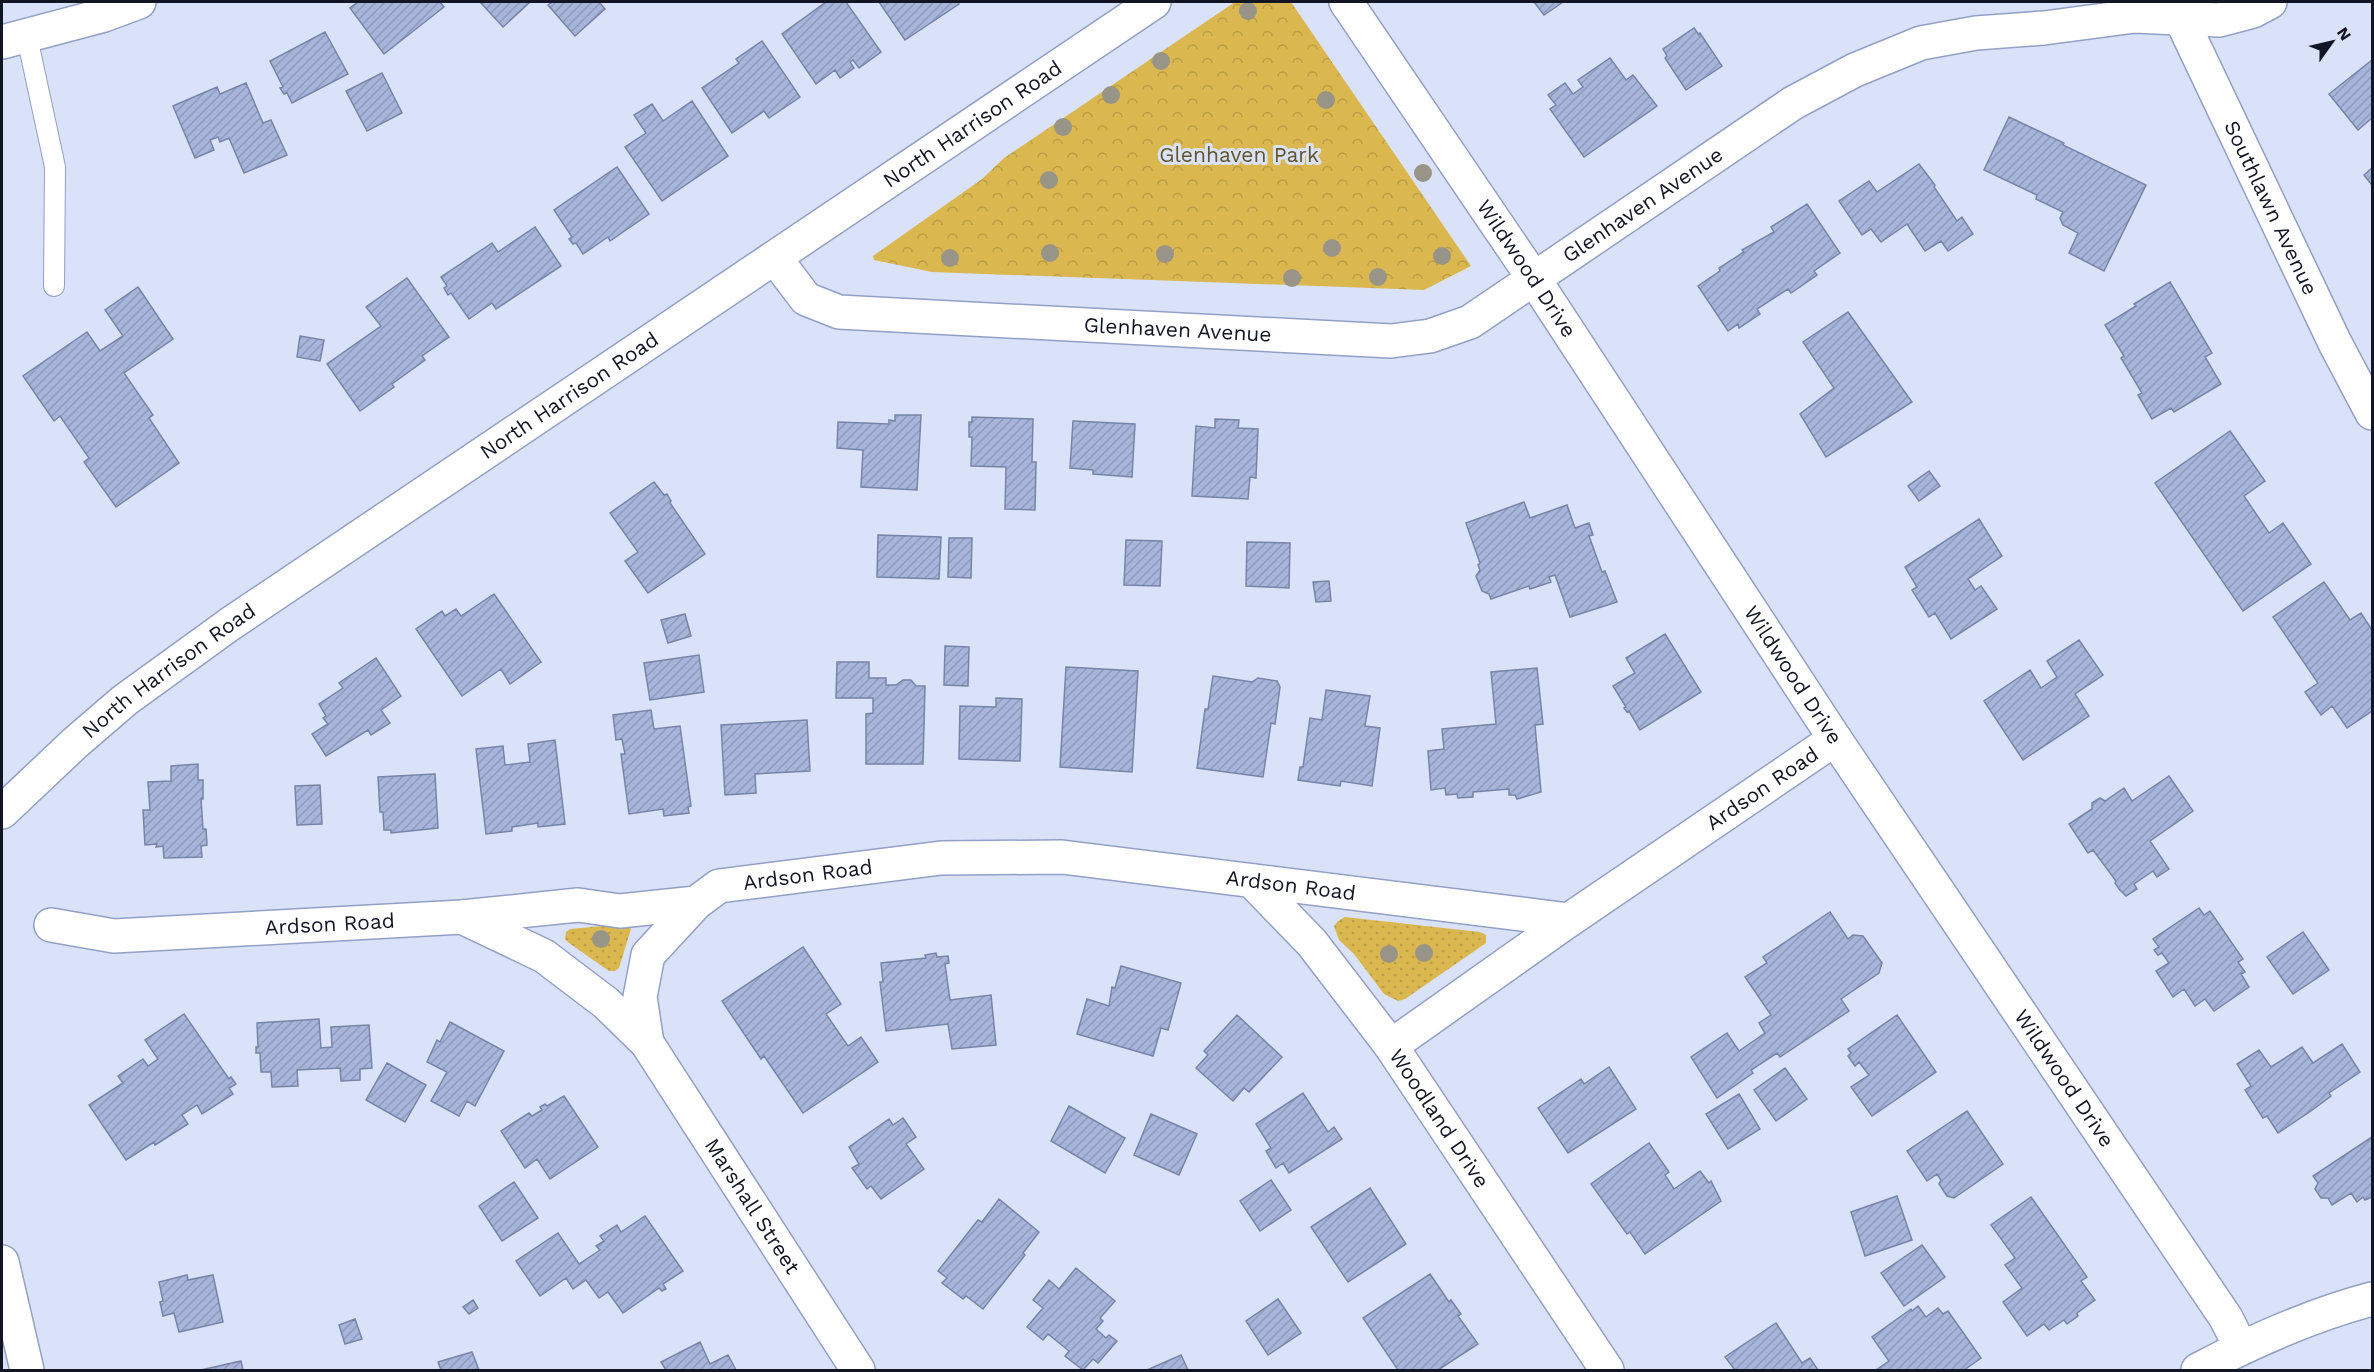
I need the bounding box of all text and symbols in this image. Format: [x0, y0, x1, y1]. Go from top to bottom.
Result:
north arrow [2302, 12, 2362, 72]
text: N [2333, 24, 2355, 44]
street label: North Harrison Road [878, 55, 1066, 193]
street label: Southlawn Avenue [2219, 116, 2323, 299]
street label: Glenhaven Avenue [1558, 141, 1727, 268]
park label: Glenhaven Park [1159, 142, 1319, 167]
street label: Wildwood Drive [1472, 195, 1582, 342]
street label: Glenhaven Avenue [1083, 312, 1272, 347]
street label: North Harrison Road [475, 326, 663, 464]
street label: North Harrison Road [77, 598, 260, 743]
street label: Wildwood Drive [1739, 601, 1848, 749]
street label: Ardson Road [1701, 741, 1823, 835]
street label: Ardson Road [741, 854, 874, 895]
street label: Ardson Road [1225, 865, 1357, 905]
street label: Ardson Road [264, 908, 395, 940]
street label: Wildwood Drive [2009, 1005, 2120, 1152]
street label: Woodland Drive [1384, 1044, 1495, 1192]
street label: Marshall Street [700, 1133, 806, 1278]

